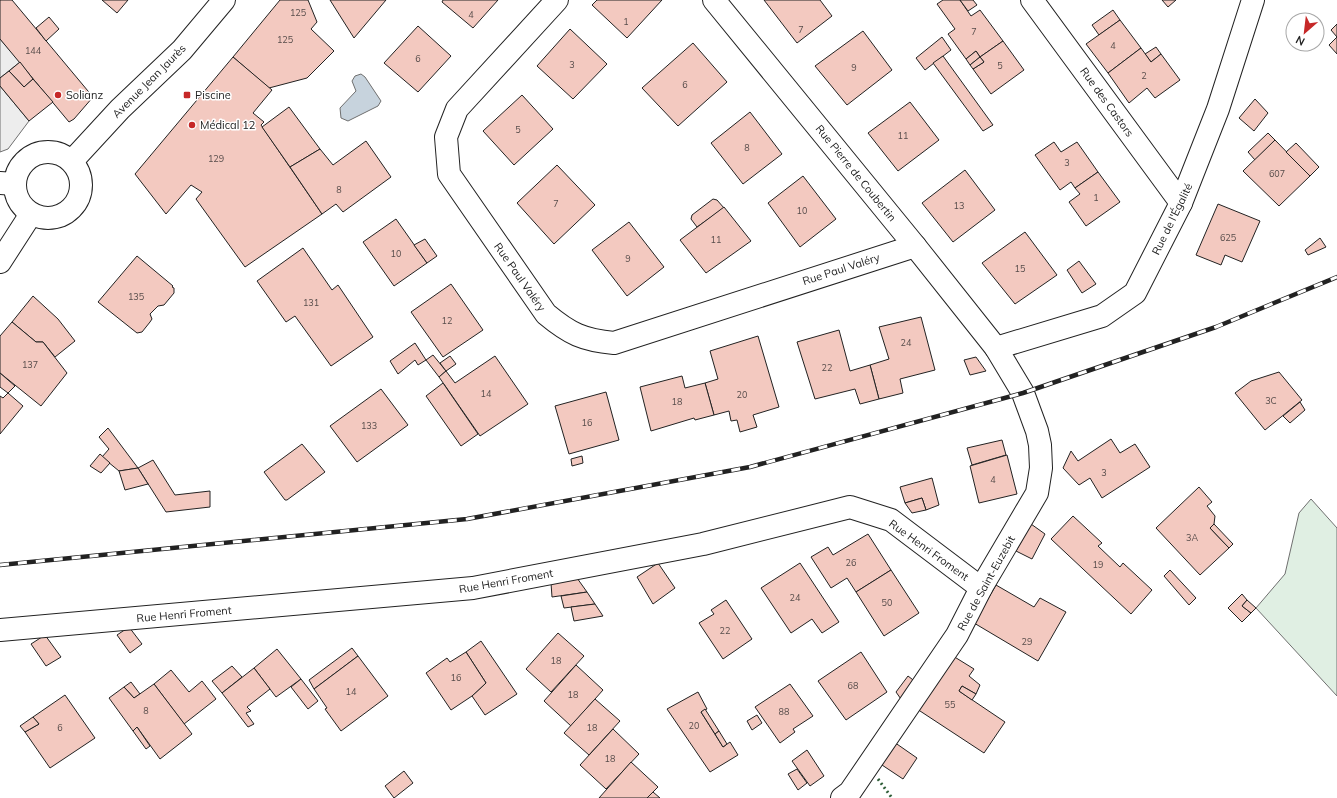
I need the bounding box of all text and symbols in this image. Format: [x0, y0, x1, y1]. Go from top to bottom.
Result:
house number: 125 [290, 7, 307, 18]
house number: 4 [468, 9, 474, 20]
north arrow [1285, 12, 1325, 52]
house number: 1 [623, 16, 629, 27]
house number: 7 [798, 24, 804, 35]
house number: 7 [971, 26, 977, 37]
text: N [1293, 33, 1307, 49]
house number: 125 [277, 34, 294, 45]
house number: 4 [1110, 40, 1116, 51]
street label: Avenue Jean Jaurès [109, 41, 189, 121]
house number: 144 [25, 45, 42, 56]
house number: 6 [415, 53, 421, 64]
house number: 3 [569, 59, 575, 70]
house number: 5 [997, 60, 1003, 71]
house number: 9 [851, 62, 857, 73]
street label: Rue des Castors [1077, 64, 1137, 140]
house number: 2 [1141, 70, 1147, 81]
house number: 6 [682, 79, 688, 90]
place label: Solianz [66, 88, 103, 102]
place label: Piscine [195, 88, 231, 102]
marker: Solianz [53, 90, 63, 100]
marker: Piscine [182, 90, 192, 100]
place label: Médical 12 [200, 118, 256, 132]
marker: Médical 12 [187, 120, 197, 130]
street label: Rue Pierre de Coubertin [813, 122, 899, 224]
house number: 5 [515, 124, 521, 135]
house number: 11 [898, 130, 908, 141]
house number: 8 [744, 142, 750, 153]
house number: 129 [208, 153, 224, 164]
house number: 3 [1064, 157, 1070, 168]
house number: 607 [1269, 168, 1285, 179]
street label: Rue de l'Égalité [1149, 181, 1195, 257]
house number: 8 [336, 184, 342, 195]
house number: 1 [1093, 192, 1099, 203]
house number: 7 [553, 198, 559, 209]
house number: 13 [954, 200, 964, 211]
house number: 10 [797, 205, 807, 216]
house number: 625 [1220, 232, 1237, 243]
house number: 11 [711, 234, 721, 245]
street label: Rue Paul Valéry [491, 240, 549, 314]
house number: 10 [391, 248, 401, 259]
street label: Rue Paul Valéry [801, 250, 882, 288]
house number: 9 [625, 253, 631, 264]
house number: 15 [1015, 263, 1026, 274]
house number: 135 [128, 291, 145, 302]
house number: 131 [303, 297, 319, 308]
house number: 12 [442, 315, 452, 326]
house number: 24 [901, 337, 912, 348]
house number: 137 [22, 359, 38, 370]
house number: 22 [822, 362, 832, 373]
house number: 14 [481, 388, 492, 399]
house number: 20 [737, 389, 747, 400]
house number: 3C [1265, 395, 1277, 406]
house number: 18 [672, 396, 682, 407]
house number: 16 [582, 417, 592, 428]
house number: 133 [361, 420, 377, 431]
house number: 3 [1101, 467, 1107, 478]
house number: 4 [990, 474, 996, 485]
street label: Rue Henri Froment [886, 516, 972, 584]
house number: 3A [1186, 532, 1198, 543]
street label: Rue de Saint-Euzebit [954, 533, 1018, 633]
house number: 26 [846, 557, 856, 568]
house number: 19 [1093, 559, 1103, 570]
street label: Rue Henri Froment [458, 566, 554, 596]
house number: 24 [790, 592, 801, 603]
house number: 50 [882, 597, 892, 608]
street label: Rue Henri Froment [136, 603, 232, 625]
house number: 22 [720, 625, 730, 636]
house number: 29 [1022, 636, 1032, 647]
house number: 18 [551, 655, 561, 666]
house number: 16 [451, 672, 461, 683]
house number: 68 [848, 680, 858, 691]
house number: 14 [346, 686, 357, 697]
house number: 18 [568, 689, 578, 700]
house number: 55 [945, 699, 956, 710]
house number: 8 [143, 705, 149, 716]
house number: 88 [779, 706, 789, 717]
house number: 20 [689, 720, 699, 731]
house number: 6 [57, 722, 63, 733]
house number: 18 [587, 722, 597, 733]
house number: 18 [605, 753, 615, 764]

